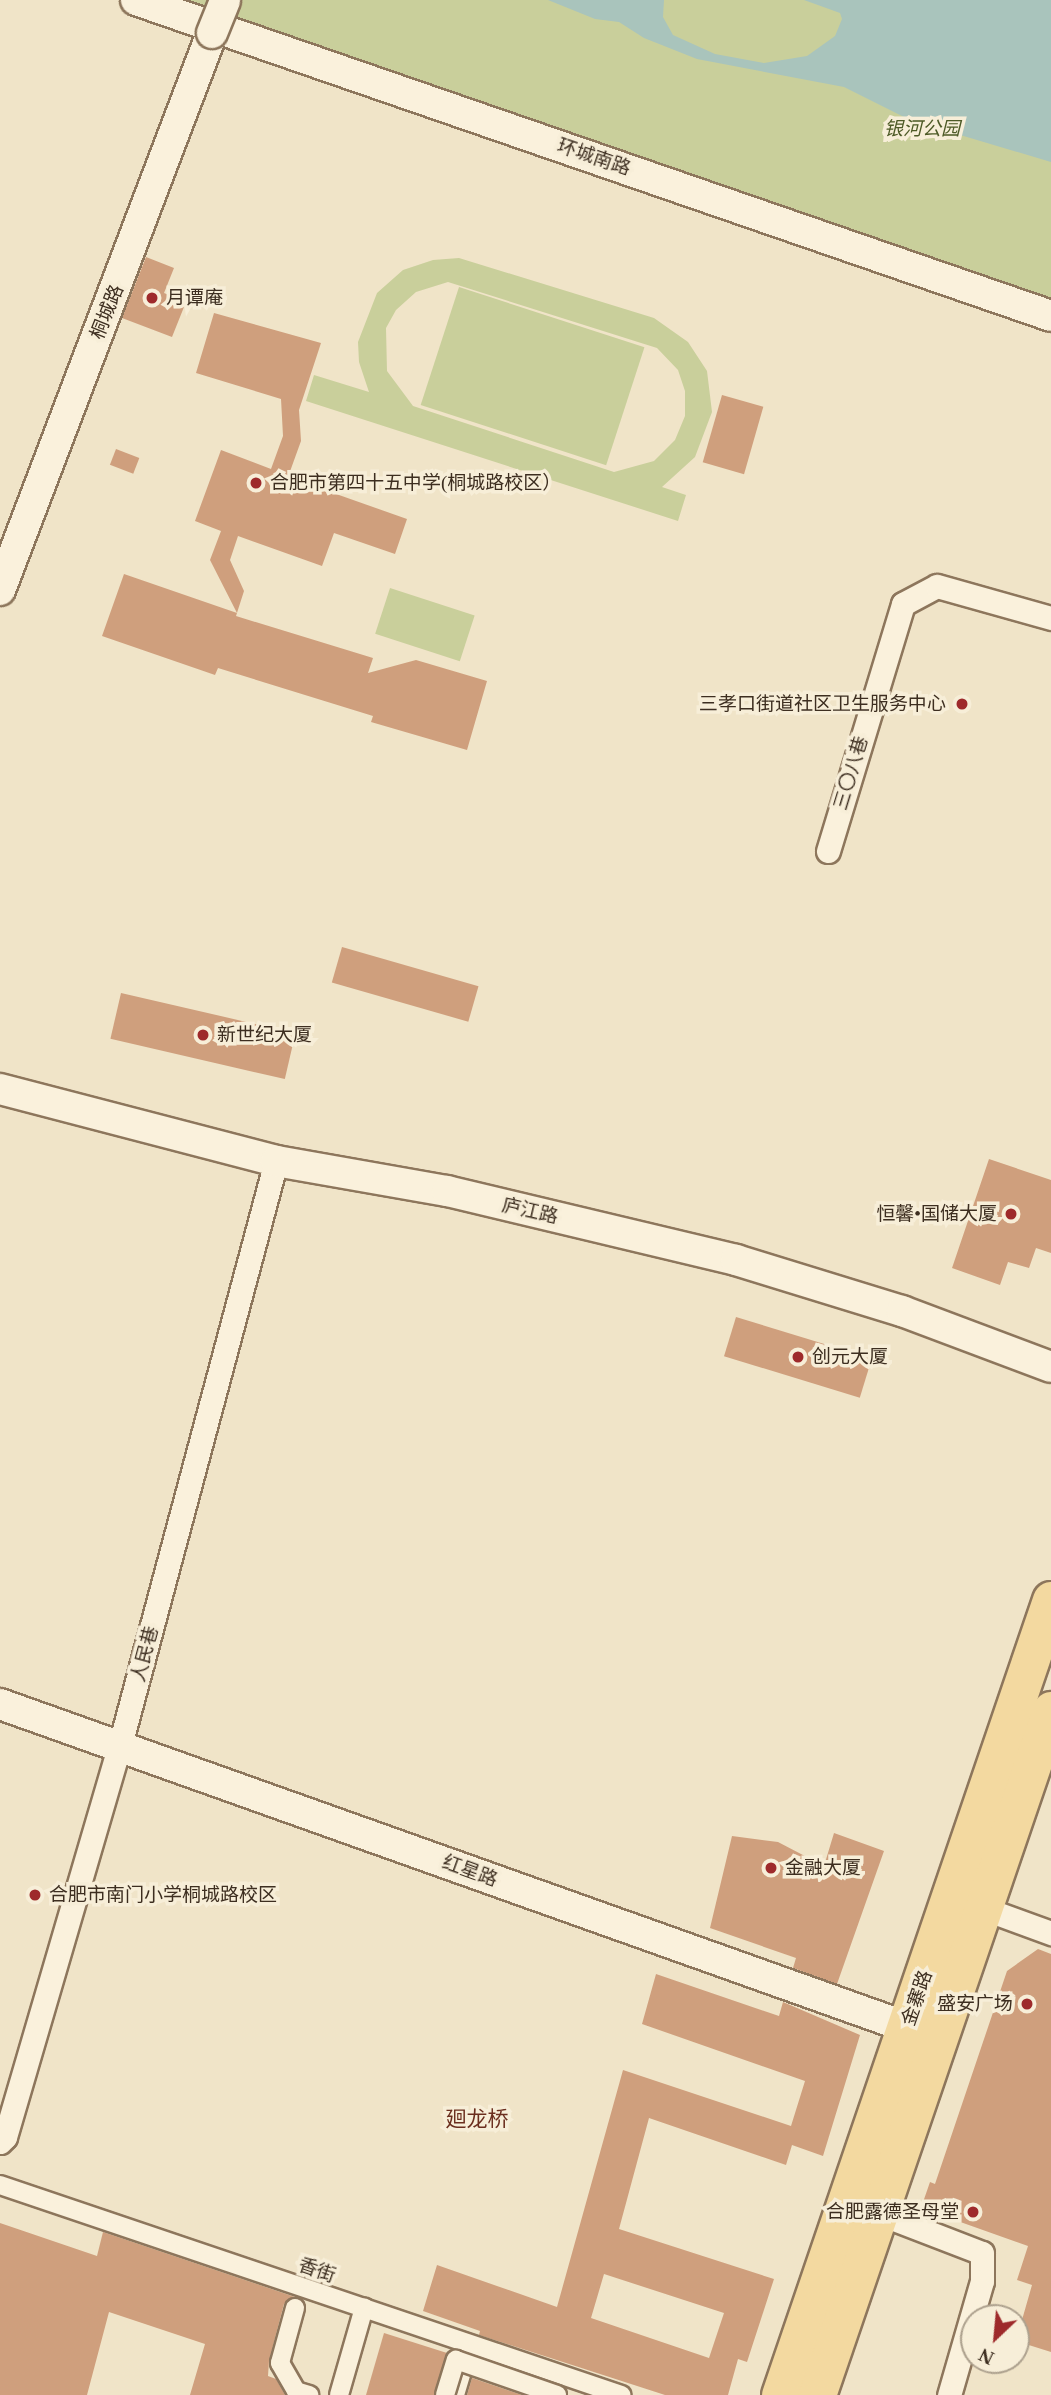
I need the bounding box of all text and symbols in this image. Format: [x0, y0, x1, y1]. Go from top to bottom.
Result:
park label: 银河公园 [884, 118, 960, 140]
street label: 环城南路 [554, 134, 634, 180]
street label: 桐城路 [86, 281, 128, 343]
place label: 月谭庵 [166, 287, 223, 309]
marker: 月谭庵 [144, 290, 160, 306]
place label: 合肥市第四十五中学(桐城路校区） [270, 472, 561, 494]
marker: 合肥市第四十五中学(桐城路校区） [248, 475, 264, 491]
place label: 三孝口街道社区卫生服务中心 [699, 693, 946, 715]
marker: 三孝口街道社区卫生服务中心 [952, 694, 972, 714]
street label: 三〇八巷 [829, 733, 873, 813]
place label: 新世纪大厦 [217, 1024, 312, 1046]
marker: 新世纪大厦 [195, 1027, 211, 1043]
street label: 庐江路 [500, 1193, 560, 1229]
place label: 恒馨•国储大厦 [876, 1203, 997, 1225]
marker: 恒馨•国储大厦 [1003, 1206, 1019, 1222]
place label: 创元大厦 [812, 1346, 888, 1368]
marker: 创元大厦 [790, 1349, 806, 1365]
street label: 人民巷 [127, 1624, 163, 1684]
street label: 红星路 [439, 1851, 501, 1891]
place label: 金融大厦 [785, 1857, 861, 1879]
marker: 金融大厦 [763, 1860, 779, 1876]
place label: 合肥市南门小学桐城路校区 [49, 1884, 277, 1906]
marker: 合肥市南门小学桐城路校区 [27, 1887, 43, 1903]
street label: 金寨路 [897, 1967, 937, 2029]
place label: 盛安广场 [937, 1993, 1013, 2015]
marker: 盛安广场 [1019, 1996, 1035, 2012]
district label: 廻龙桥 [446, 2106, 508, 2132]
place label: 合肥露德圣母堂 [826, 2201, 959, 2223]
marker: 合肥露德圣母堂 [965, 2204, 981, 2220]
street label: 香街 [295, 2253, 339, 2287]
north arrow [960, 2304, 1030, 2374]
text: N [976, 2344, 997, 2369]

